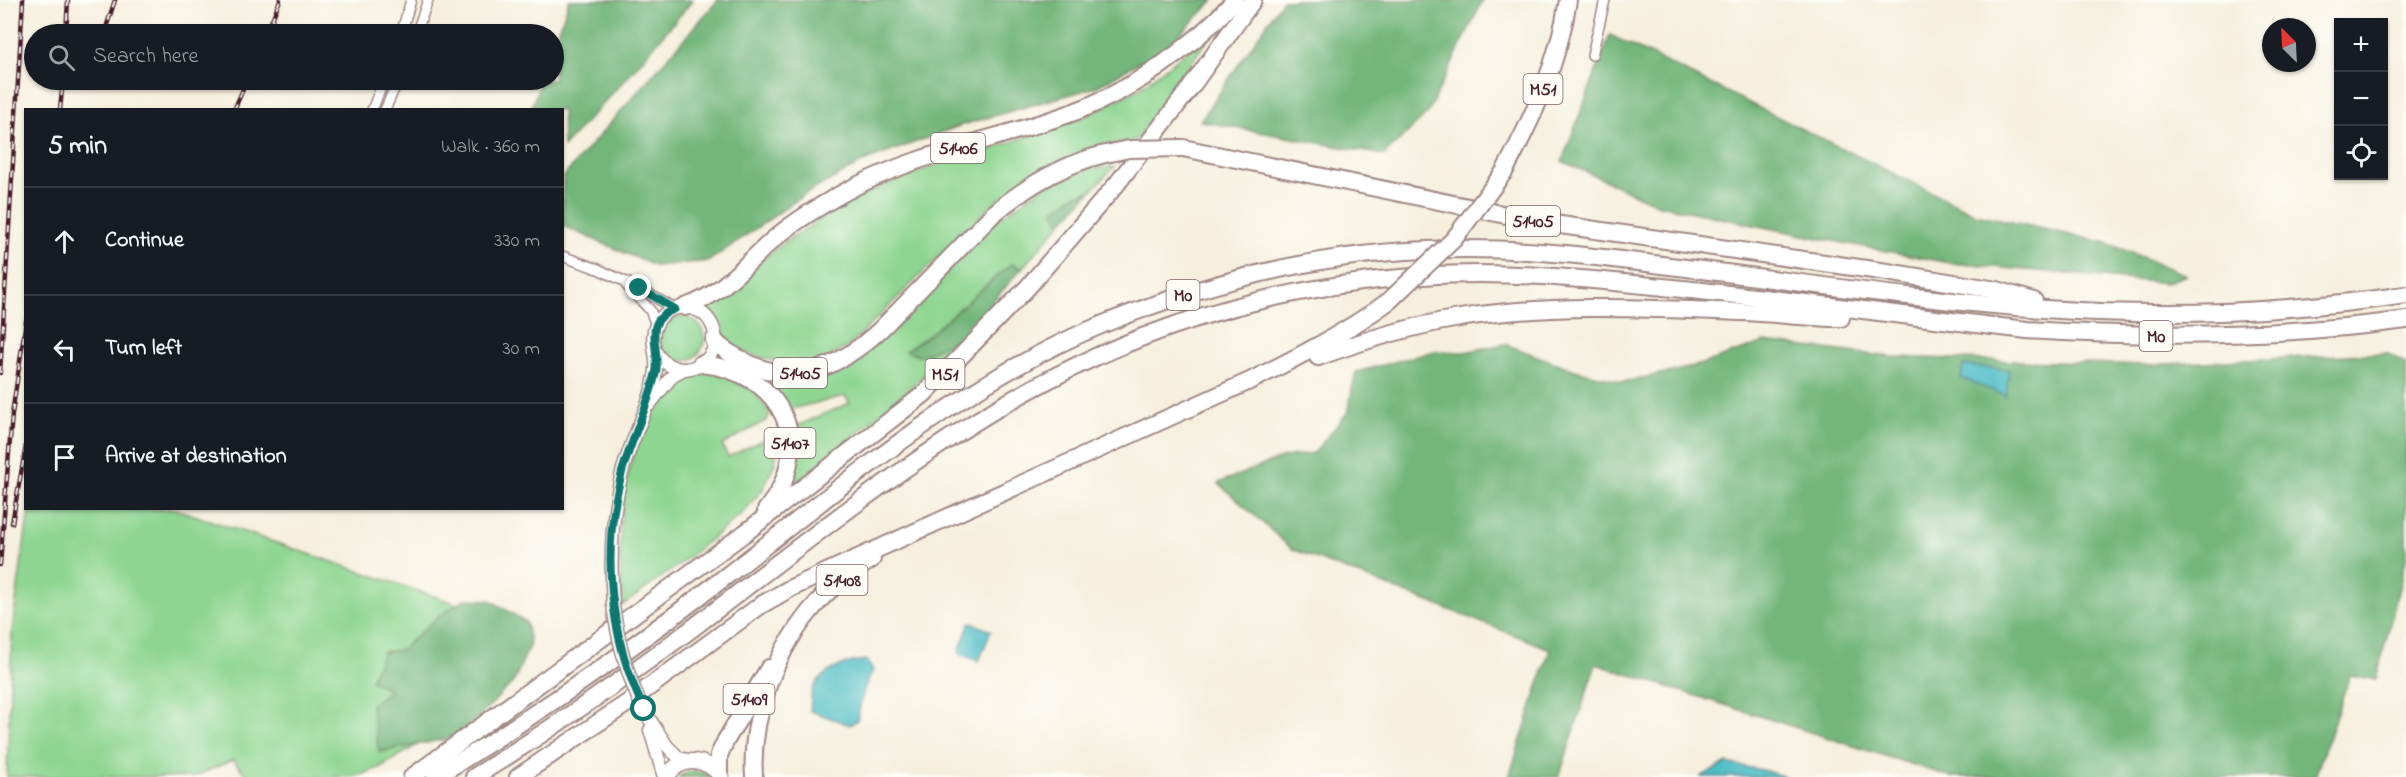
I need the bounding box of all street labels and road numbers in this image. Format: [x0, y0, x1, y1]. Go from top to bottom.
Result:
road number: M51 [1524, 74, 1562, 104]
road number: 51406 [931, 133, 985, 163]
road number: 51405 [1506, 206, 1560, 236]
road number: M0 [1166, 280, 1200, 310]
road number: M0 [2140, 321, 2172, 351]
road number: 51405 [773, 358, 827, 388]
road number: M51 [926, 359, 964, 389]
road number: 51407 [764, 428, 816, 458]
road number: 51408 [816, 565, 868, 595]
road number: 51409 [724, 684, 774, 714]

